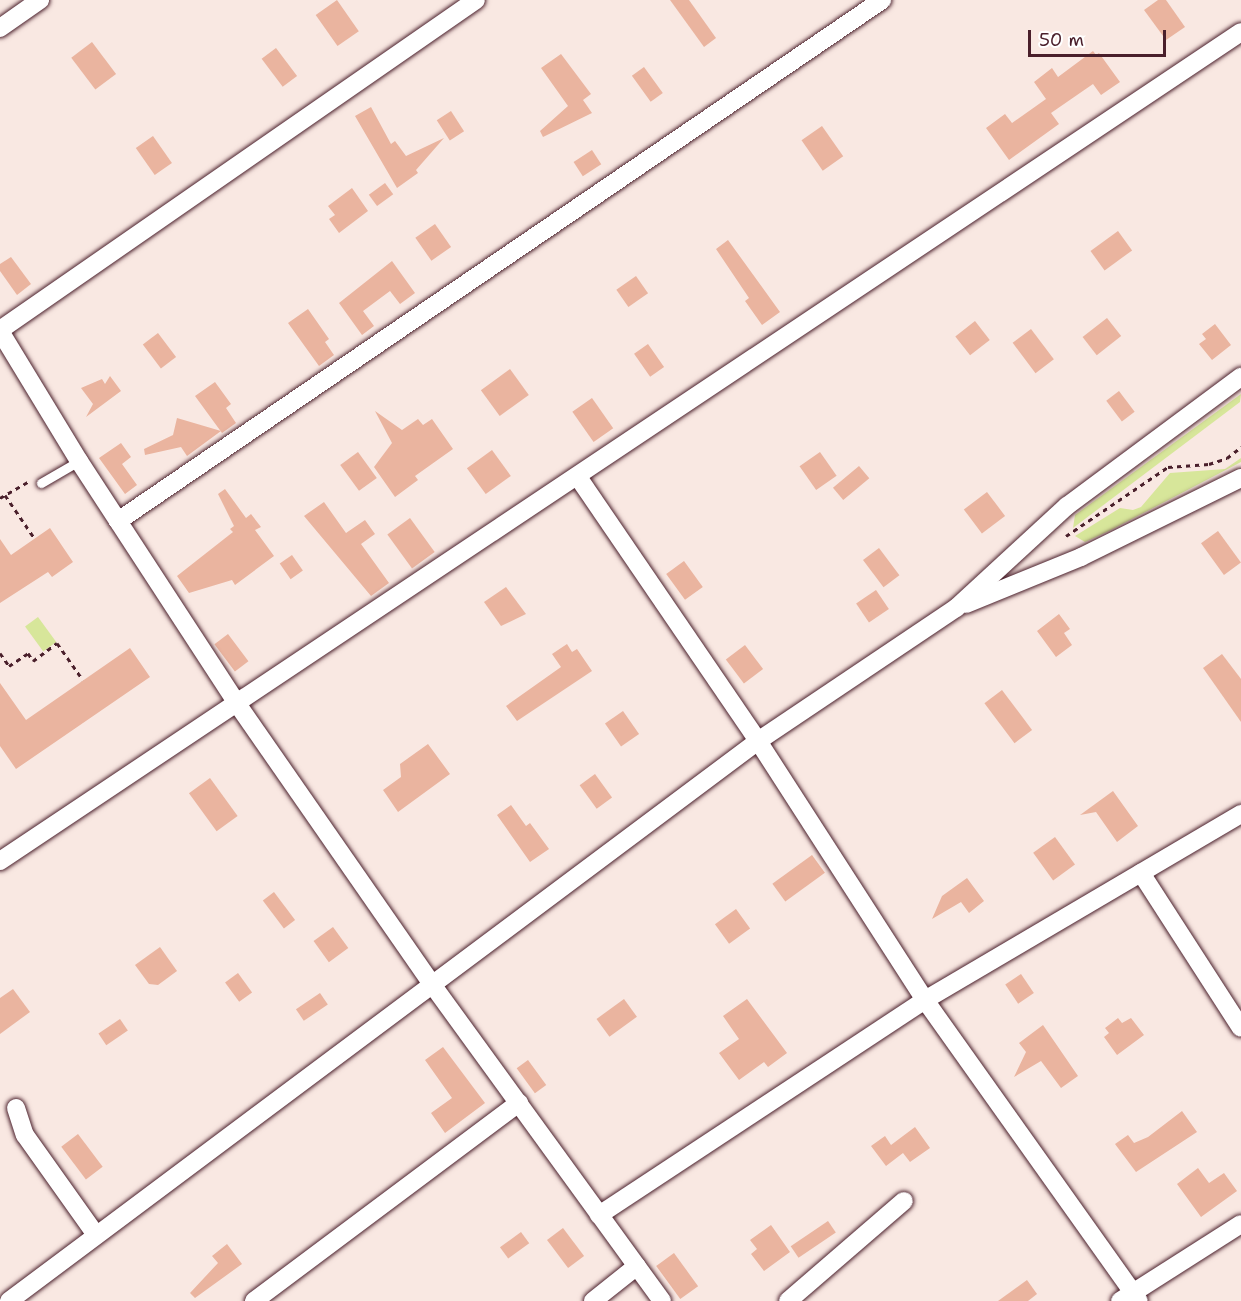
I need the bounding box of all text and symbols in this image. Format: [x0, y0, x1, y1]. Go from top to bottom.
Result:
scale bar [1031, 18, 1169, 56]
text: 50 m [1039, 28, 1084, 52]

